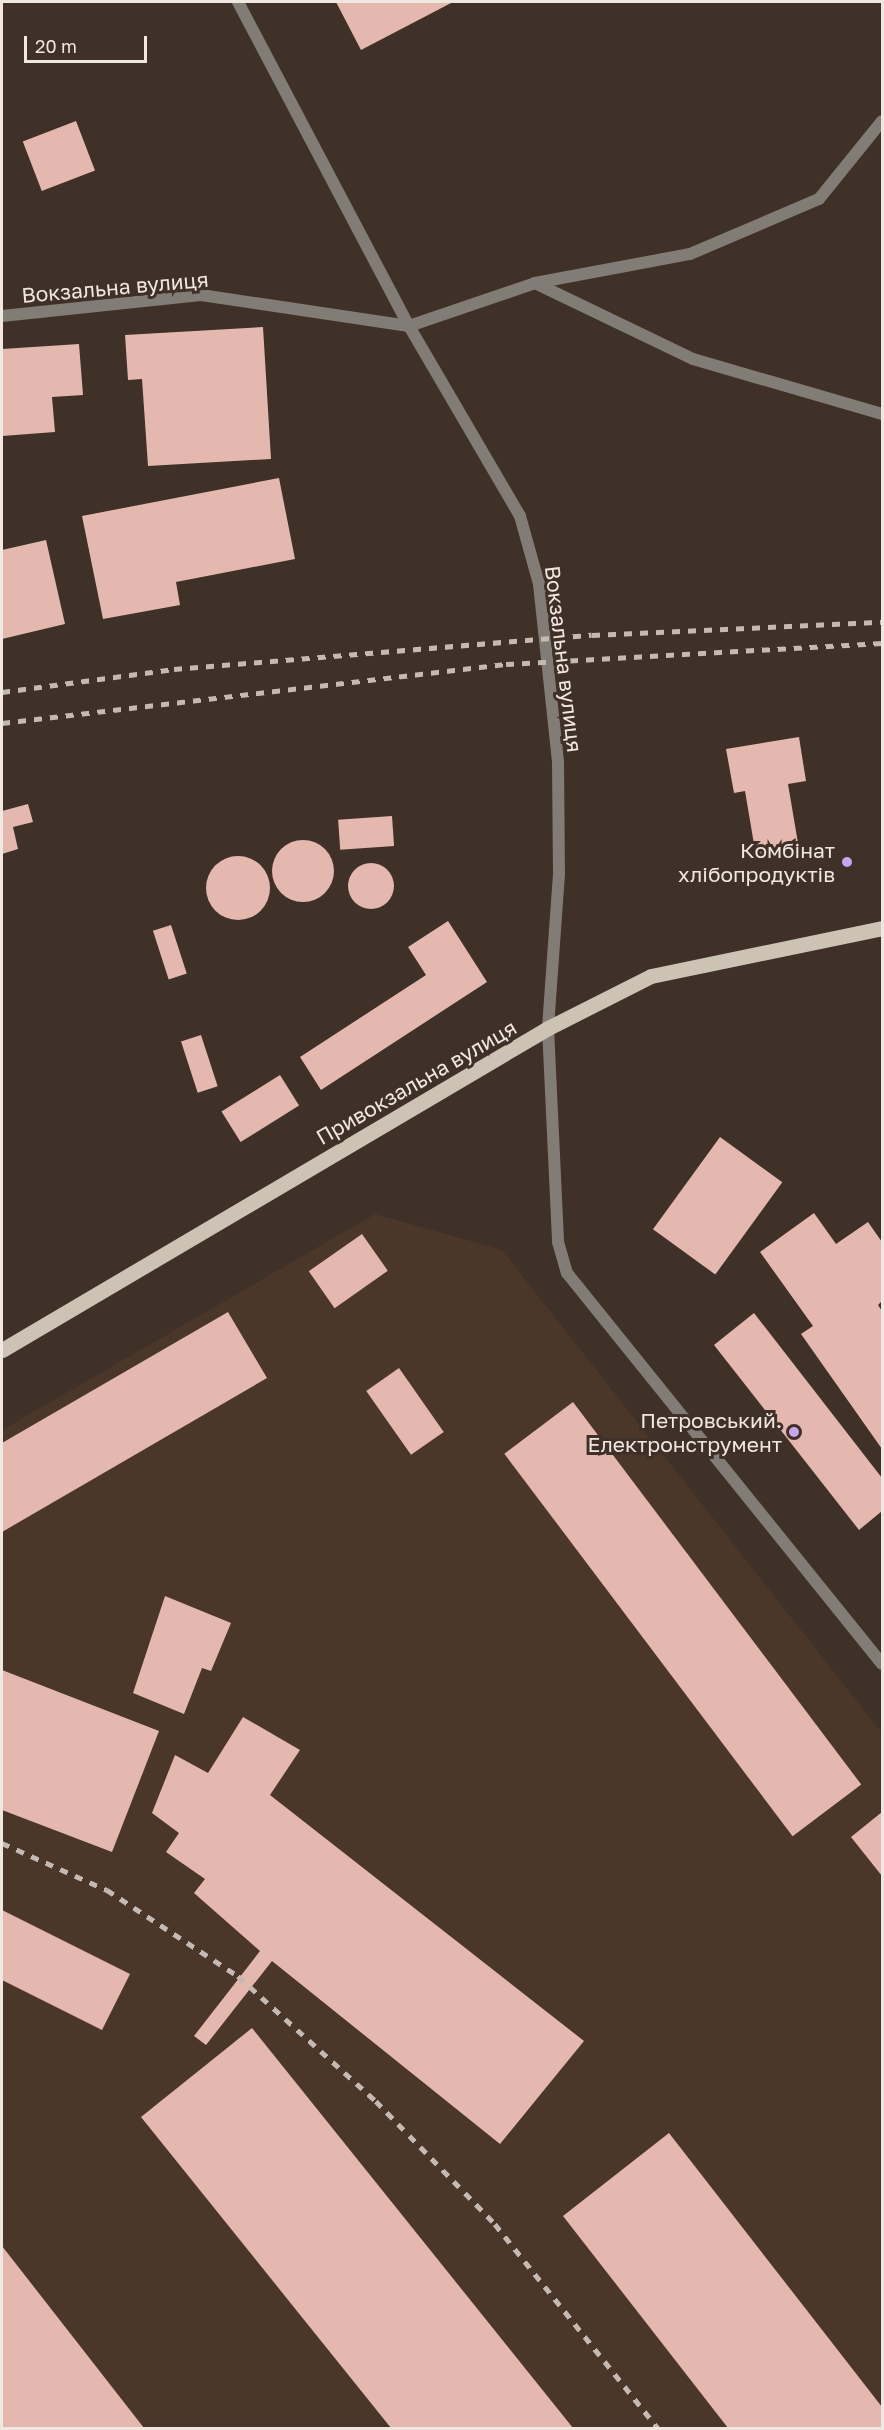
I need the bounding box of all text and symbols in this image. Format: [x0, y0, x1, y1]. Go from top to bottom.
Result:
scale bar [27, 24, 150, 62]
text: 20 m [35, 35, 77, 57]
street label: Вокзальна вулиця [20, 266, 210, 308]
street label: Вокзальна вулиця [540, 564, 588, 754]
place label: Комбінат хлібопродуктів [678, 837, 835, 887]
marker: Комбінат хлібопродуктів [840, 855, 854, 869]
street label: Привокзальна вулиця [311, 1014, 521, 1150]
place label: Петровський. Електронструмент [587, 1407, 782, 1457]
marker: Петровський. Електронструмент [787, 1425, 801, 1439]

